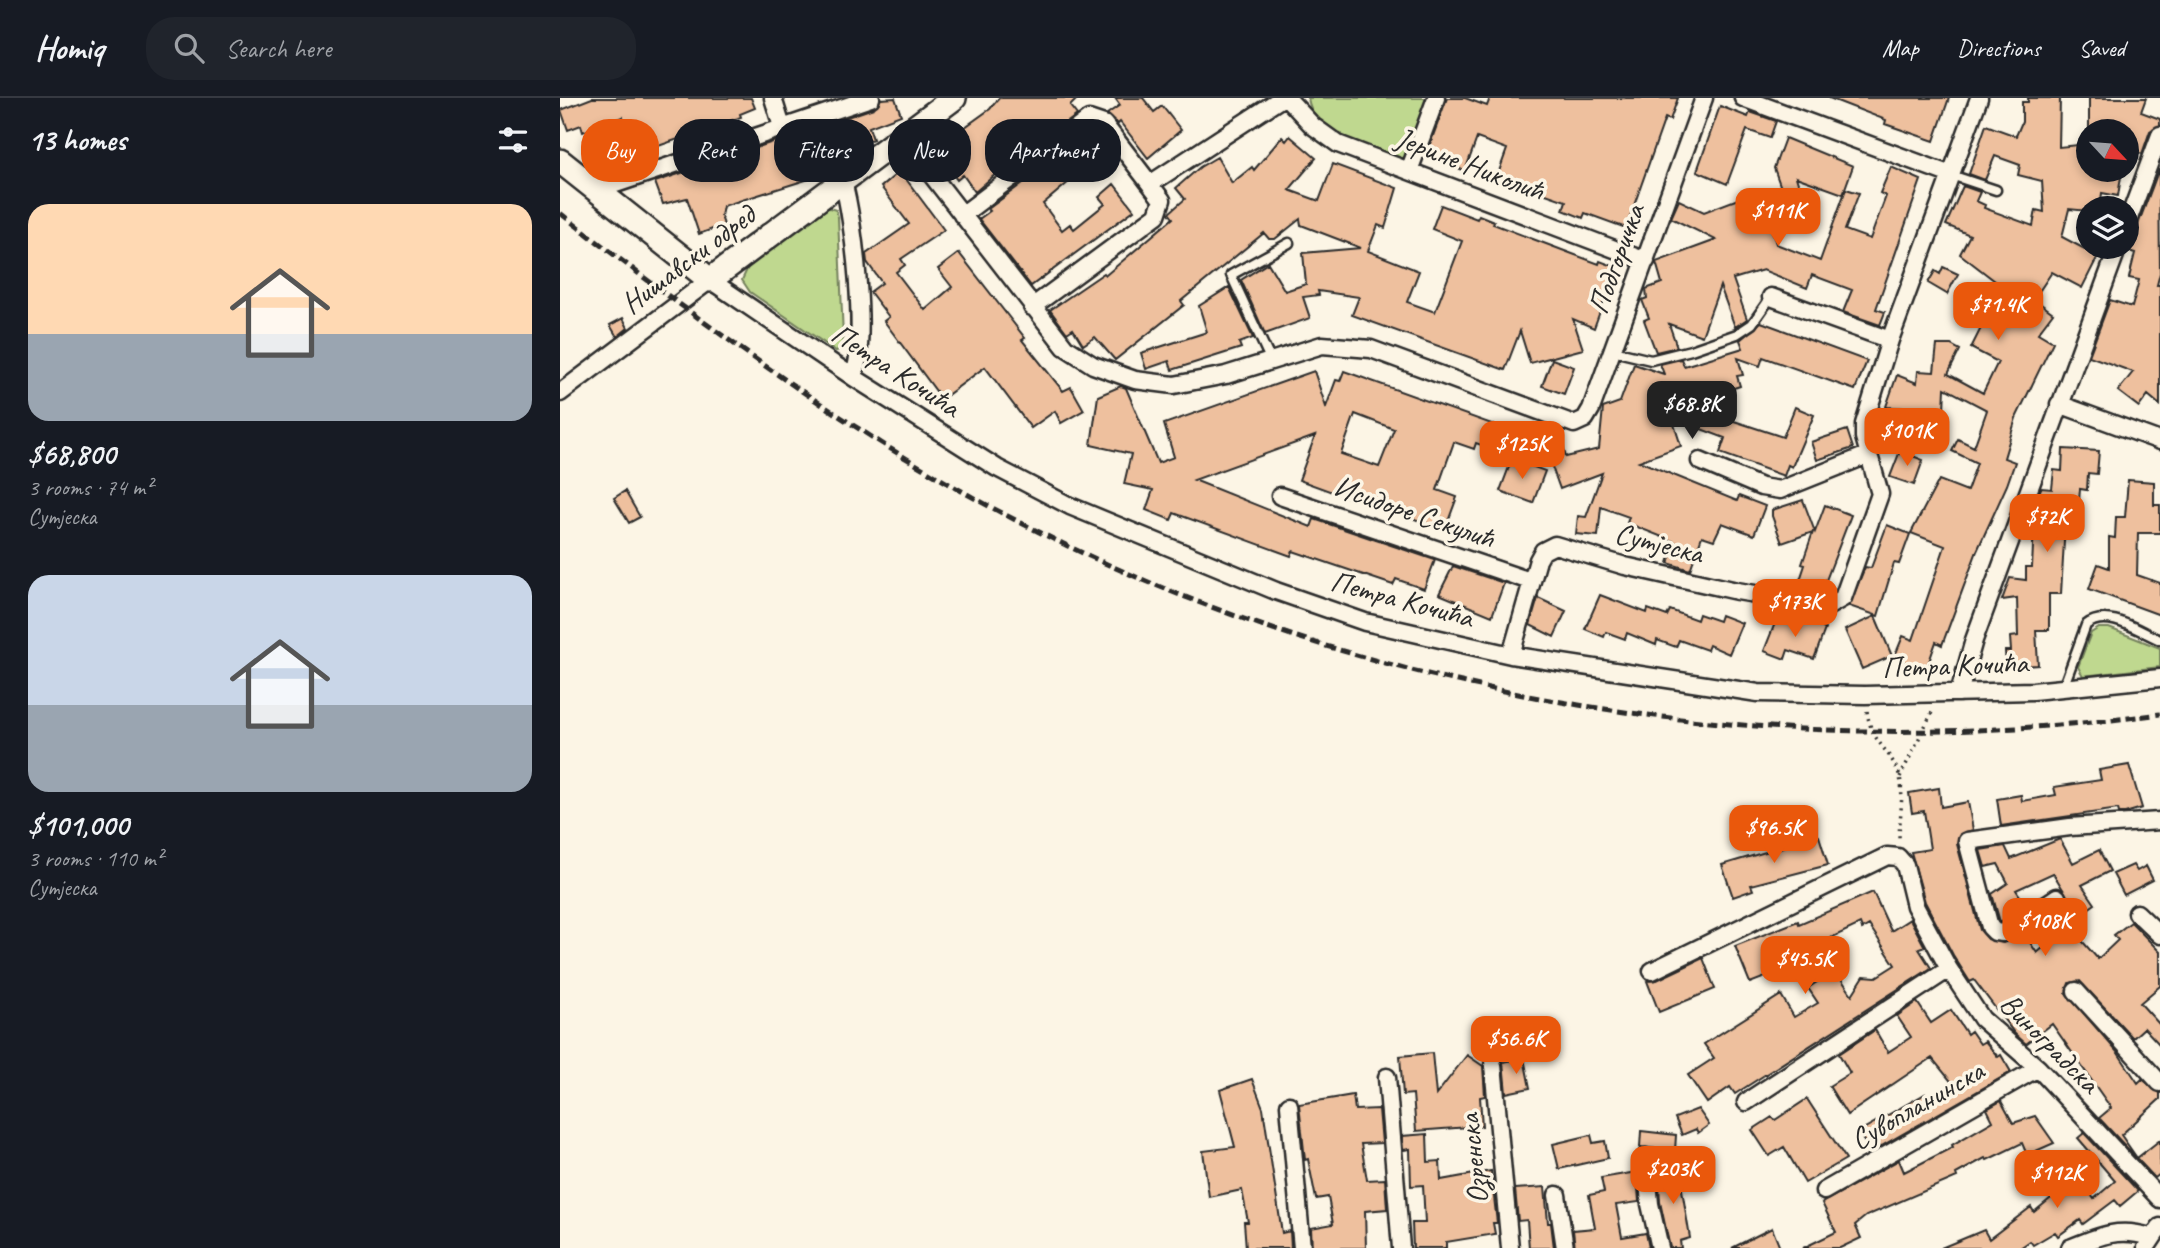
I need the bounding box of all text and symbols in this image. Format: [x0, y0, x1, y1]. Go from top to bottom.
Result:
search box [146, 17, 636, 80]
text: Homiq [35, 27, 104, 69]
icon: search [170, 29, 208, 67]
text: Search here [226, 32, 331, 65]
text: Map [1882, 33, 1919, 63]
text: Directions [1957, 33, 2040, 63]
text: Saved [2078, 33, 2125, 63]
street label: Јерине Николић [1389, 118, 1551, 210]
chip: Buy [581, 119, 659, 182]
chip: Rent [673, 119, 760, 182]
chip: Filters [774, 119, 874, 182]
chip: New [888, 119, 971, 182]
chip: Apartment [985, 119, 1121, 182]
north arrow [2076, 119, 2138, 182]
map controls [2076, 119, 2139, 259]
text: 13 homes [28, 121, 126, 159]
icon: filters [494, 121, 532, 159]
pin: $111K [1729, 188, 1827, 248]
street label: Нишавски одред [613, 195, 765, 322]
text: $111K [1751, 196, 1805, 225]
button: layers [2076, 196, 2139, 259]
street label: Подгоричка [1579, 197, 1654, 319]
icon: home [217, 250, 343, 376]
pin: $71.4K [1941, 282, 2055, 342]
text: $71.4K [1969, 290, 2027, 319]
street label: Петра Кочића [824, 314, 969, 427]
pin: $68.8K [1635, 382, 1749, 441]
text: $68.8K [1663, 389, 1721, 418]
pin: $101K [1858, 408, 1956, 468]
text: $101K [1880, 416, 1934, 445]
pin: $125K [1473, 422, 1571, 481]
text: $125K [1496, 429, 1548, 458]
text: $68,800 [28, 435, 116, 473]
street label: Исидоре Секулић [1329, 467, 1501, 558]
text: 3 rooms · 74 m² [28, 473, 152, 502]
pin: $72K [2006, 494, 2088, 554]
text: Сутјеска [28, 502, 97, 531]
text: $72K [2026, 502, 2068, 531]
street label: Сутјеска [1611, 514, 1709, 573]
street label: Петра Кочића [1327, 562, 1479, 637]
pin: $173K [1746, 580, 1844, 639]
text: $173K [1769, 587, 1822, 616]
icon: home [217, 621, 343, 747]
street label: Петра Кочића [1881, 643, 2030, 687]
text: $101,000 [28, 806, 128, 844]
pin: $96.5K [1717, 806, 1831, 865]
text: $96.5K [1745, 813, 1803, 842]
text: 3 rooms · 110 m² [28, 844, 163, 873]
text: Сутјеска [28, 873, 97, 902]
pin: $108K [1996, 898, 2094, 958]
text: $108K [2018, 906, 2072, 935]
pin: $45.5K [1748, 936, 1862, 996]
text: $45.5K [1777, 944, 1833, 973]
street label: Виноградска [1992, 985, 2110, 1103]
pin: $56.6K [1459, 1016, 1573, 1076]
text: $56.6K [1487, 1024, 1545, 1053]
street label: Сувопланинска [1844, 1051, 1992, 1158]
street label: Озренска [1449, 1110, 1497, 1206]
pin: $203K [1624, 1146, 1722, 1206]
pin: $112K [2008, 1150, 2106, 1210]
text: $203K [1646, 1154, 1700, 1183]
text: $112K [2030, 1158, 2084, 1187]

